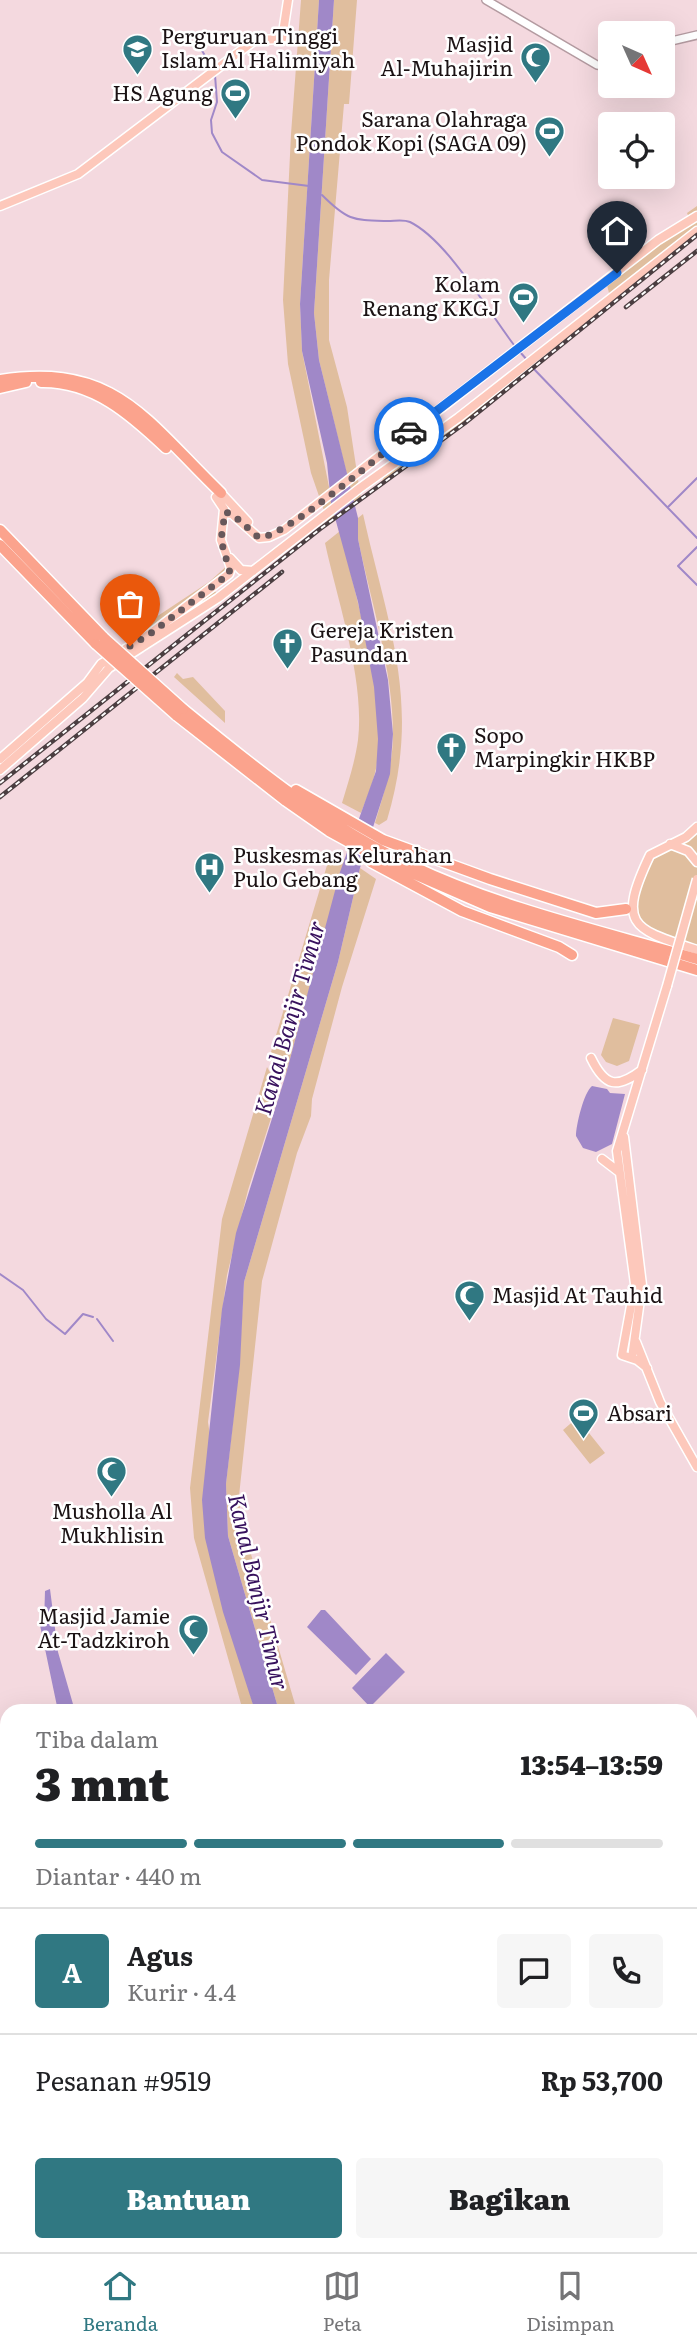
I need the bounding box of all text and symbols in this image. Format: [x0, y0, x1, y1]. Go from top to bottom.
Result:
place label: Perguruan Tinggi Islam Al Halimiyah [161, 19, 355, 74]
north arrow [598, 21, 676, 98]
map controls [598, 21, 675, 189]
place label: Masjid Al-Muhajirin [381, 27, 513, 82]
school or university icon: Perguruan Tinggi Islam Al Halimiyah [121, 32, 155, 76]
mosque icon: Masjid Al-Muhajirin [519, 40, 553, 84]
place label: HS Agung [113, 76, 213, 107]
sports icon: HS Agung [219, 77, 253, 121]
place label: Sarana Olahraga Pondok Kopi (SAGA 09) [296, 102, 528, 157]
button: locate [598, 112, 675, 189]
sports icon: Sarana Olahraga Pondok Kopi (SAGA 09) [533, 115, 567, 159]
pin [587, 201, 647, 273]
icon: home [598, 212, 636, 250]
place label: Kolam Renang KKGJ [362, 267, 500, 322]
sports icon: Kolam Renang KKGJ [506, 280, 540, 324]
courier [374, 397, 444, 467]
icon: car [390, 413, 428, 451]
pin [100, 574, 160, 646]
icon: bag [111, 585, 149, 623]
place label: Gereja Kristen Pasundan [310, 613, 454, 668]
church icon: Gereja Kristen Pasundan [270, 626, 304, 670]
place label: Sopo Marpingkir HKBP [474, 718, 655, 773]
church icon: Sopo Marpingkir HKBP [434, 731, 468, 775]
place label: Puskesmas Kelurahan Pulo Gebang [233, 838, 453, 893]
hospital icon: Puskesmas Kelurahan Pulo Gebang [193, 851, 227, 895]
water label: Kanal Banjir Timur [244, 916, 332, 1119]
place label: Masjid At Tauhid [492, 1278, 663, 1309]
mosque icon: Masjid At Tauhid [452, 1279, 486, 1323]
place label: Absari [607, 1396, 672, 1427]
sports icon: Absari [567, 1397, 601, 1441]
mosque icon: Musholla Al Mukhlisin [95, 1455, 129, 1499]
water label: Kanal Banjir Timur [221, 1490, 299, 1693]
place label: Musholla Al Mukhlisin [52, 1494, 172, 1549]
place label: Masjid Jamie At-Tadzkiroh [37, 1599, 170, 1654]
mosque icon: Masjid Jamie At-Tadzkiroh [176, 1612, 210, 1656]
text: Tiba dalam [35, 1721, 159, 1755]
text: 13:54–13:59 [521, 1744, 663, 1783]
text: 3 mnt [35, 1747, 169, 1815]
text: Diantar · 440 m [35, 1858, 201, 1892]
button: chat [497, 1934, 571, 2008]
button: phone [589, 1934, 663, 2008]
text: Agus [127, 1935, 193, 1974]
text: A [62, 1952, 82, 1991]
text: Kurir · 4.4 [127, 1974, 236, 2008]
text: Pesanan #9519 [35, 2060, 211, 2099]
text: Rp 53,700 [541, 2060, 663, 2099]
button: Bantuan [35, 2158, 342, 2238]
button: Bagikan [356, 2158, 663, 2238]
tab: Beranda [82, 2267, 158, 2337]
tab: Peta [323, 2267, 361, 2337]
tab: Disimpan [526, 2267, 615, 2337]

